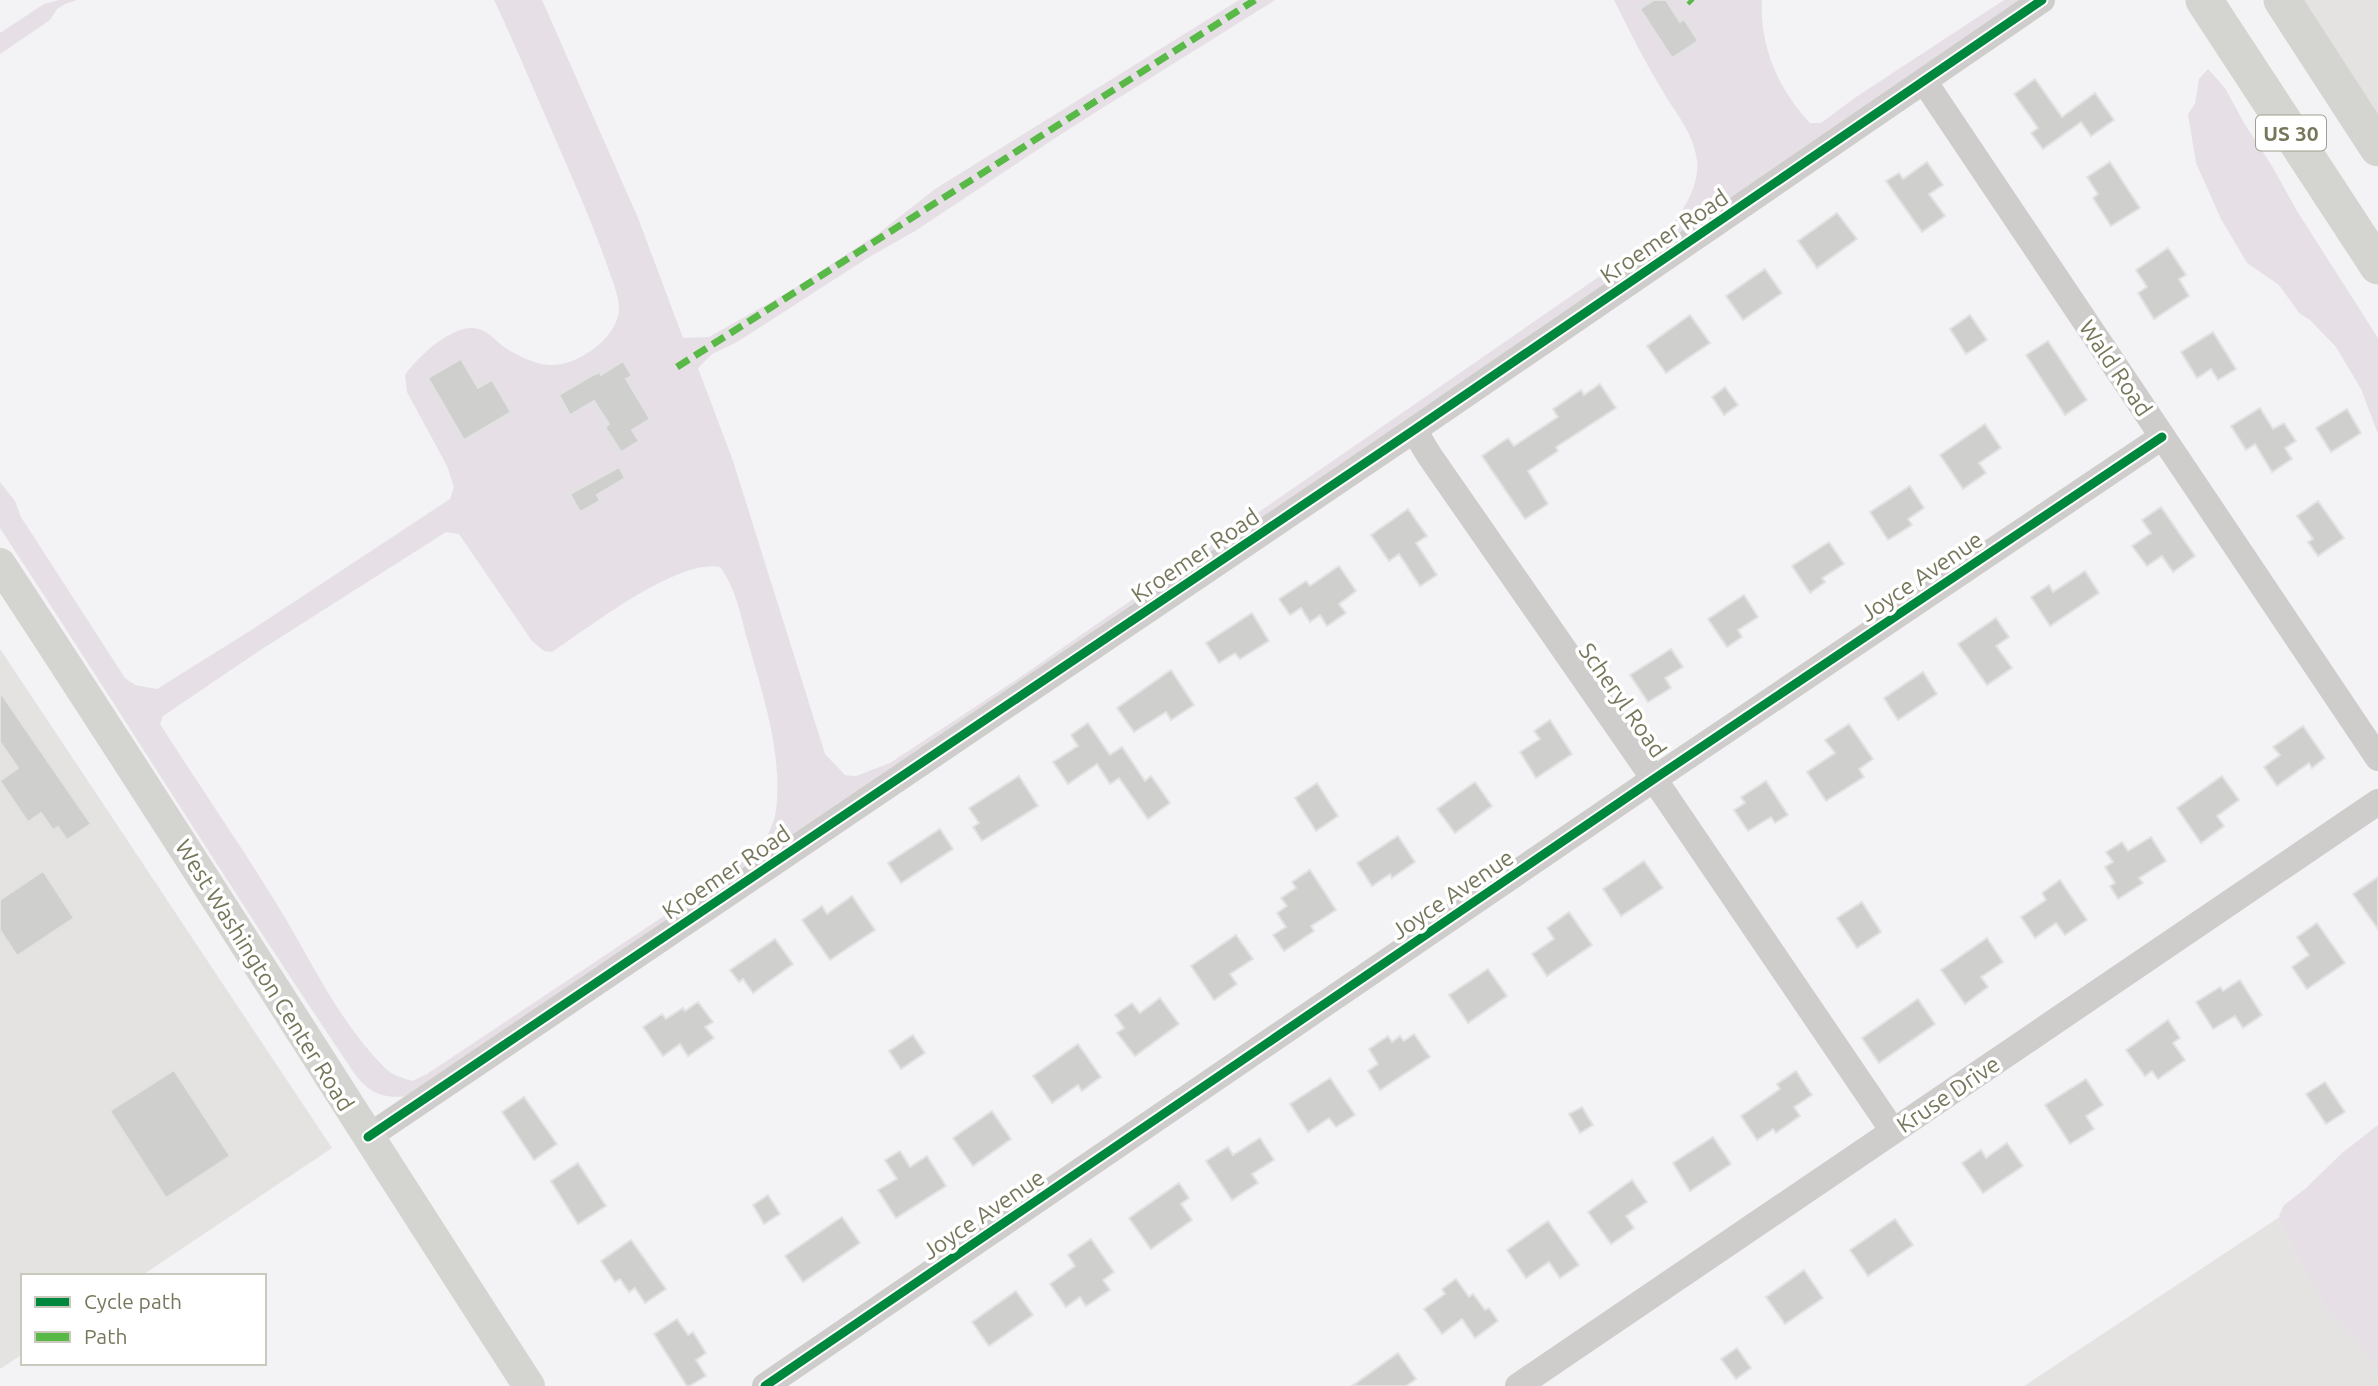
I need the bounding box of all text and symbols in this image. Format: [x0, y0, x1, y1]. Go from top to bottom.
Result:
road number: US 30 [2256, 116, 2326, 150]
street label: Kroemer Road [1595, 184, 1733, 288]
street label: Wald Road [2075, 315, 2157, 421]
street label: Kroemer Road [1126, 503, 1264, 607]
street label: Joyce Avenue [1855, 526, 1987, 626]
street label: Scheryl Road [1575, 638, 1671, 762]
street label: Kroemer Road [657, 820, 795, 924]
street label: West Washington Center Road [171, 835, 359, 1115]
street label: Joyce Avenue [1386, 844, 1518, 944]
street label: Kruse Drive [1892, 1051, 2004, 1137]
street label: Joyce Avenue [917, 1164, 1049, 1264]
legend [21, 1274, 266, 1365]
text: Cycle path [84, 1289, 182, 1313]
text: Path [84, 1324, 127, 1348]

